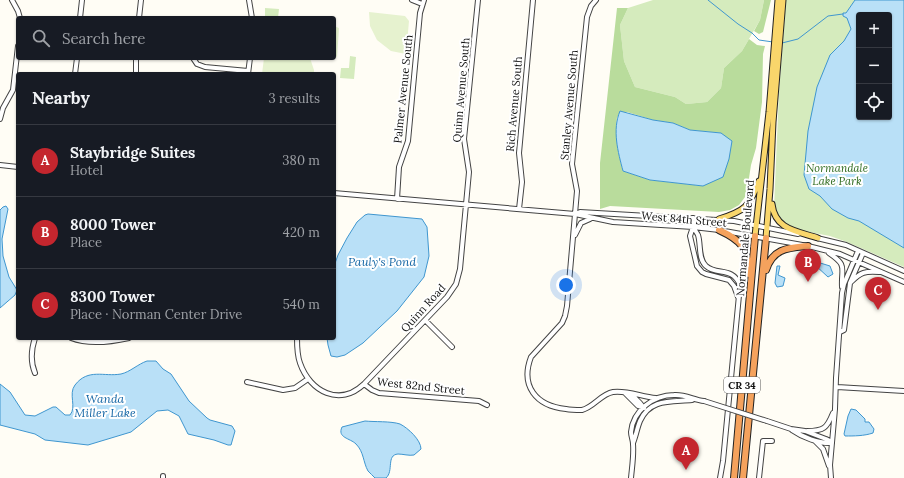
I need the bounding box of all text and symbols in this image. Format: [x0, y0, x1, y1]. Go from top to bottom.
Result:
map controls [856, 12, 892, 120]
button: + [856, 12, 892, 48]
search box [16, 16, 336, 60]
icon: search [30, 27, 52, 49]
text: Search here [62, 29, 145, 48]
street label: Palmer Avenue South [390, 34, 416, 144]
street label: Quinn Avenue South [449, 37, 473, 143]
button: − [856, 48, 892, 84]
street label: Stanley Avenue South [557, 49, 581, 161]
street label: Rich Avenue South [503, 55, 525, 152]
button: locate [856, 84, 892, 120]
text: Nearby [32, 87, 90, 109]
text: 3 results [268, 90, 320, 107]
text: Staybridge Suites [70, 143, 195, 162]
text: A [41, 152, 49, 169]
text: 380 m [282, 152, 320, 169]
park label: Normandale Lake Park [806, 161, 868, 188]
text: Hotel [70, 162, 103, 179]
street label: Normandale Boulevard [733, 179, 757, 297]
street label: West 84th Street [641, 208, 728, 230]
text: 8000 Tower [70, 215, 156, 234]
text: B [41, 224, 49, 241]
text: 420 m [283, 224, 320, 241]
text: Place [70, 234, 102, 251]
pin: B [795, 249, 821, 282]
water label: Pauly's Pond [348, 254, 416, 269]
your location [556, 275, 576, 295]
pin: C [865, 277, 891, 310]
street label: Quinn Road [398, 281, 449, 335]
text: 8300 Tower [70, 287, 155, 306]
text: C [41, 296, 49, 313]
text: 540 m [283, 296, 320, 313]
text: Place · Norman Center Drive [70, 306, 242, 323]
street label: West 82nd Street [376, 374, 466, 398]
road number: CR 34 [724, 377, 760, 393]
water label: Wanda Miller Lake [74, 391, 136, 420]
pin: A [673, 437, 699, 470]

